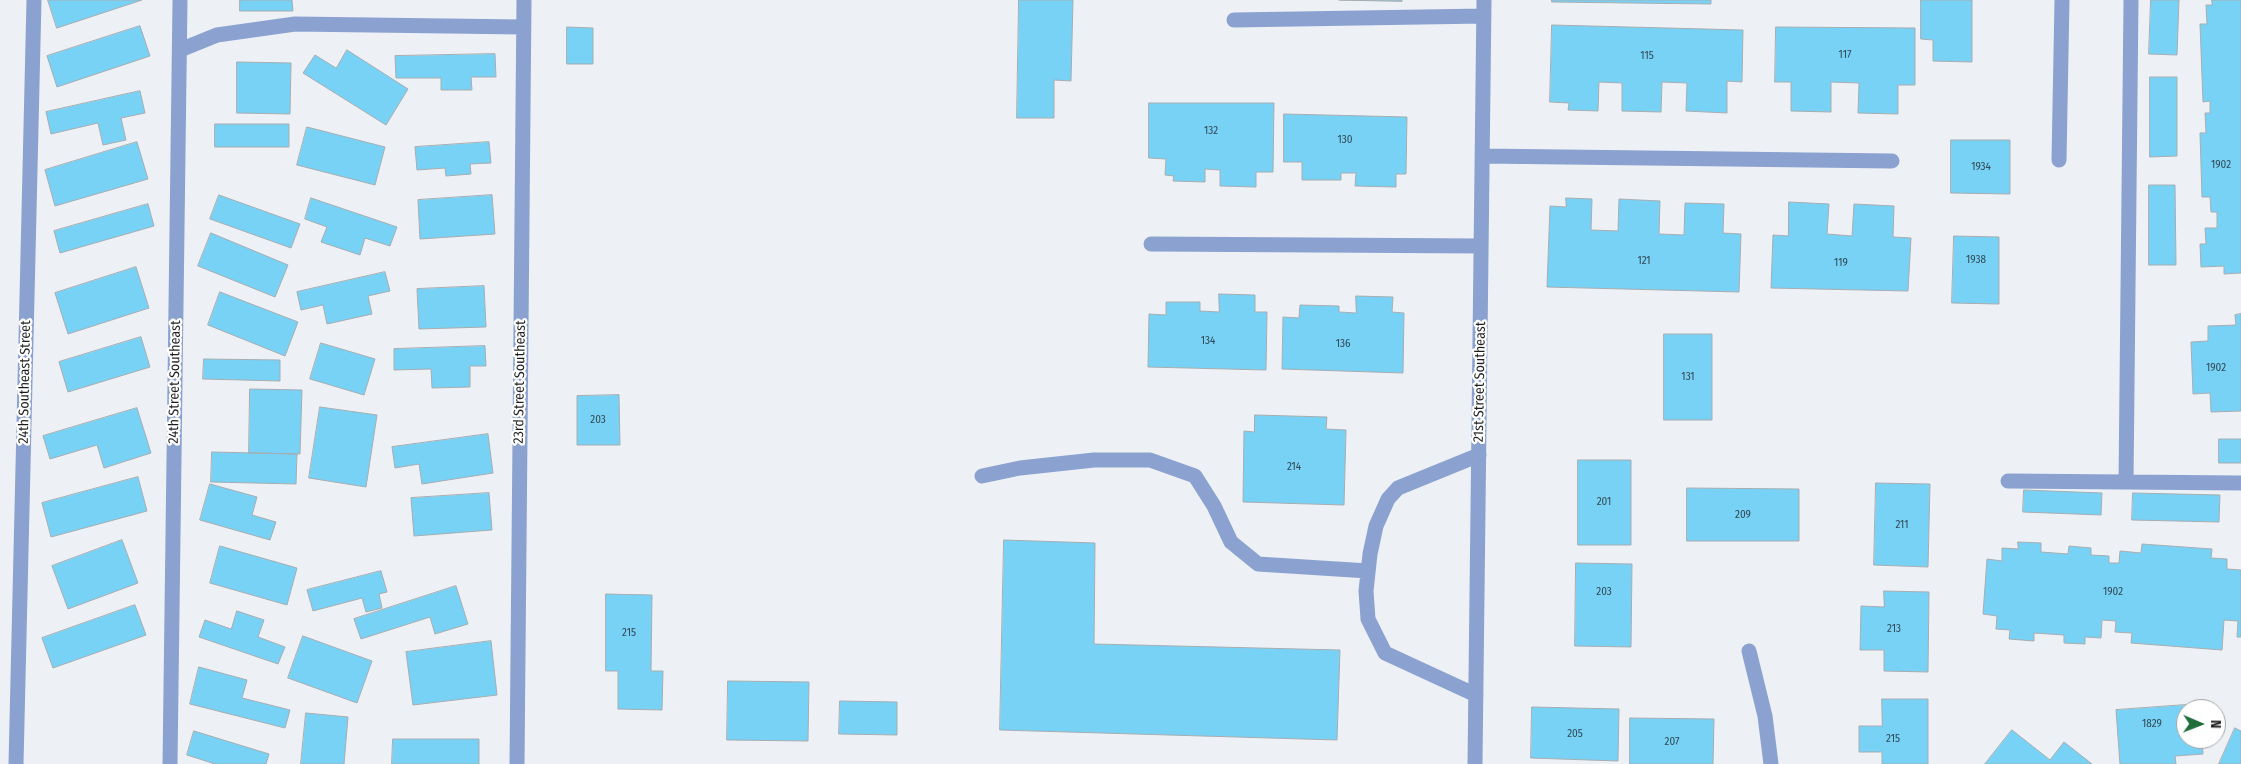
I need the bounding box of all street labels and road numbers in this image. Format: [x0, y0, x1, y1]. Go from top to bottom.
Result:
street label: 24th Southeast Street [16, 320, 34, 444]
street label: 24th Street Southeast [166, 320, 184, 444]
street label: 23rd Street Southeast [511, 320, 529, 444]
street label: 21st Street Southeast [1471, 322, 1489, 442]

